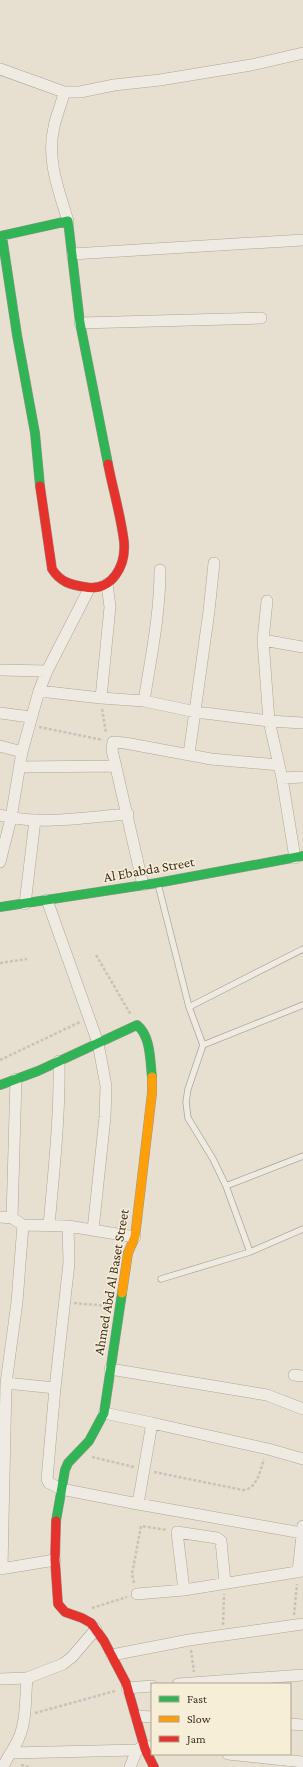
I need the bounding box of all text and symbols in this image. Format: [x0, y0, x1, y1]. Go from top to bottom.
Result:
street label: Al Ebabda Street [102, 853, 196, 885]
street label: Ahmed Abd Al Baset Street [90, 1207, 132, 1356]
legend [151, 1683, 291, 1755]
text: Fast [187, 1692, 208, 1706]
text: Slow [187, 1712, 211, 1726]
text: Jam [186, 1732, 206, 1746]

